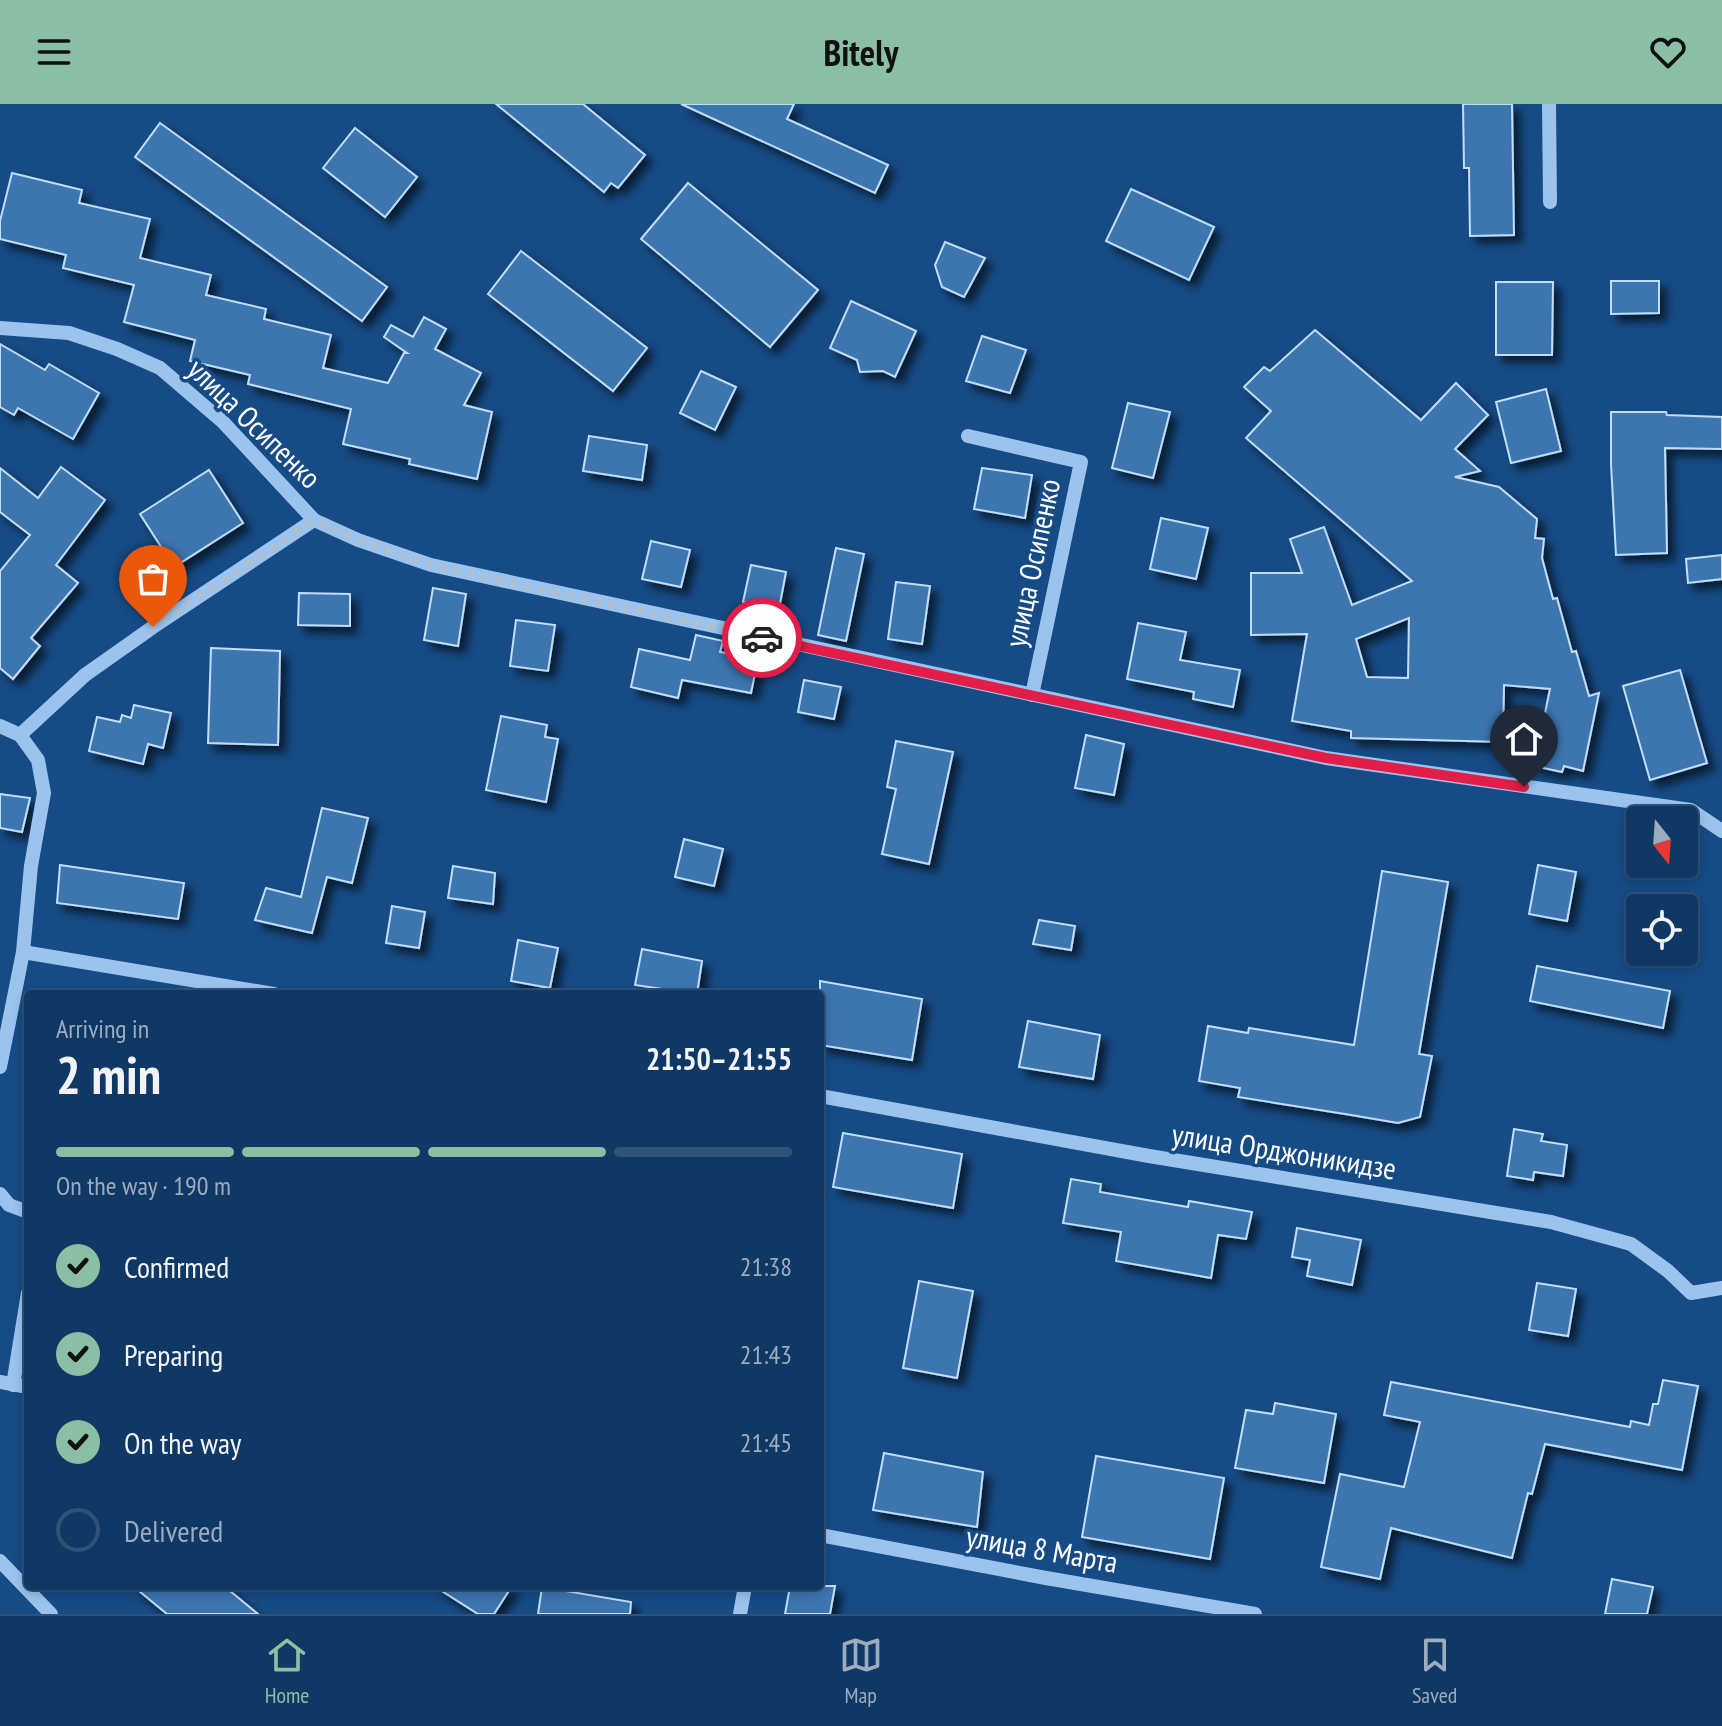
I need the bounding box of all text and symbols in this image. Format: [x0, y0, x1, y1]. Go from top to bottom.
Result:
text: Bitely [824, 29, 898, 76]
icon: menu [32, 30, 76, 74]
icon: heart [1646, 30, 1690, 74]
street label: улица Осипенко [180, 350, 330, 496]
street label: улица Осипенко [995, 475, 1068, 650]
pin [119, 545, 187, 627]
icon: bag [131, 557, 175, 601]
courier [722, 598, 802, 678]
icon: car [740, 616, 784, 660]
pin [1490, 705, 1558, 787]
icon: home [1502, 717, 1546, 761]
north arrow [1626, 806, 1698, 878]
map controls [1626, 806, 1698, 966]
button: locate [1626, 894, 1698, 966]
text: Arriving in [56, 1012, 149, 1045]
text: 21:50–21:55 [646, 1039, 792, 1078]
text: 2 min [56, 1041, 161, 1108]
street label: улица Орджоникидзе [1169, 1114, 1399, 1187]
text: On the way · 190 m [56, 1169, 231, 1202]
icon: check [56, 1244, 100, 1288]
text: Confirmed [124, 1247, 229, 1286]
text: 21:38 [740, 1250, 792, 1283]
icon: check [56, 1332, 100, 1376]
text: Preparing [124, 1335, 223, 1374]
text: 21:43 [740, 1338, 792, 1371]
icon: check [56, 1420, 100, 1464]
text: On the way [124, 1423, 241, 1462]
text: 21:45 [740, 1426, 792, 1459]
text: Delivered [124, 1511, 223, 1550]
street label: улица 8 Марта [963, 1516, 1121, 1581]
tab: Home [265, 1633, 309, 1709]
tab: Map [839, 1633, 883, 1709]
tab: Saved [1412, 1633, 1457, 1709]

